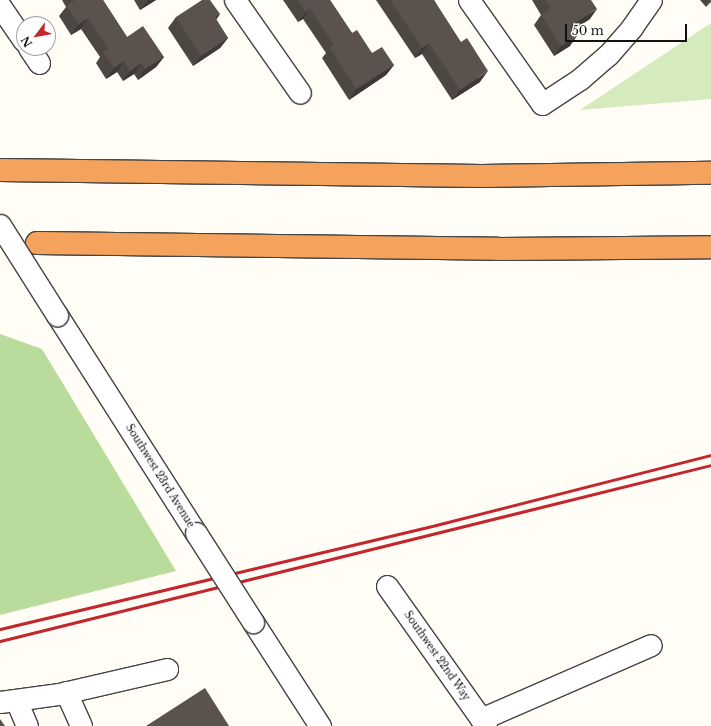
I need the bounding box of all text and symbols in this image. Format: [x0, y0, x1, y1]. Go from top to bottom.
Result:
north arrow [16, 16, 56, 56]
scale bar [567, 16, 689, 42]
text: 50 m [572, 23, 604, 38]
text: N [18, 34, 35, 50]
street label: Southwest 23rd Avenue [123, 422, 197, 530]
street label: Southwest 22nd Way [401, 609, 473, 703]

